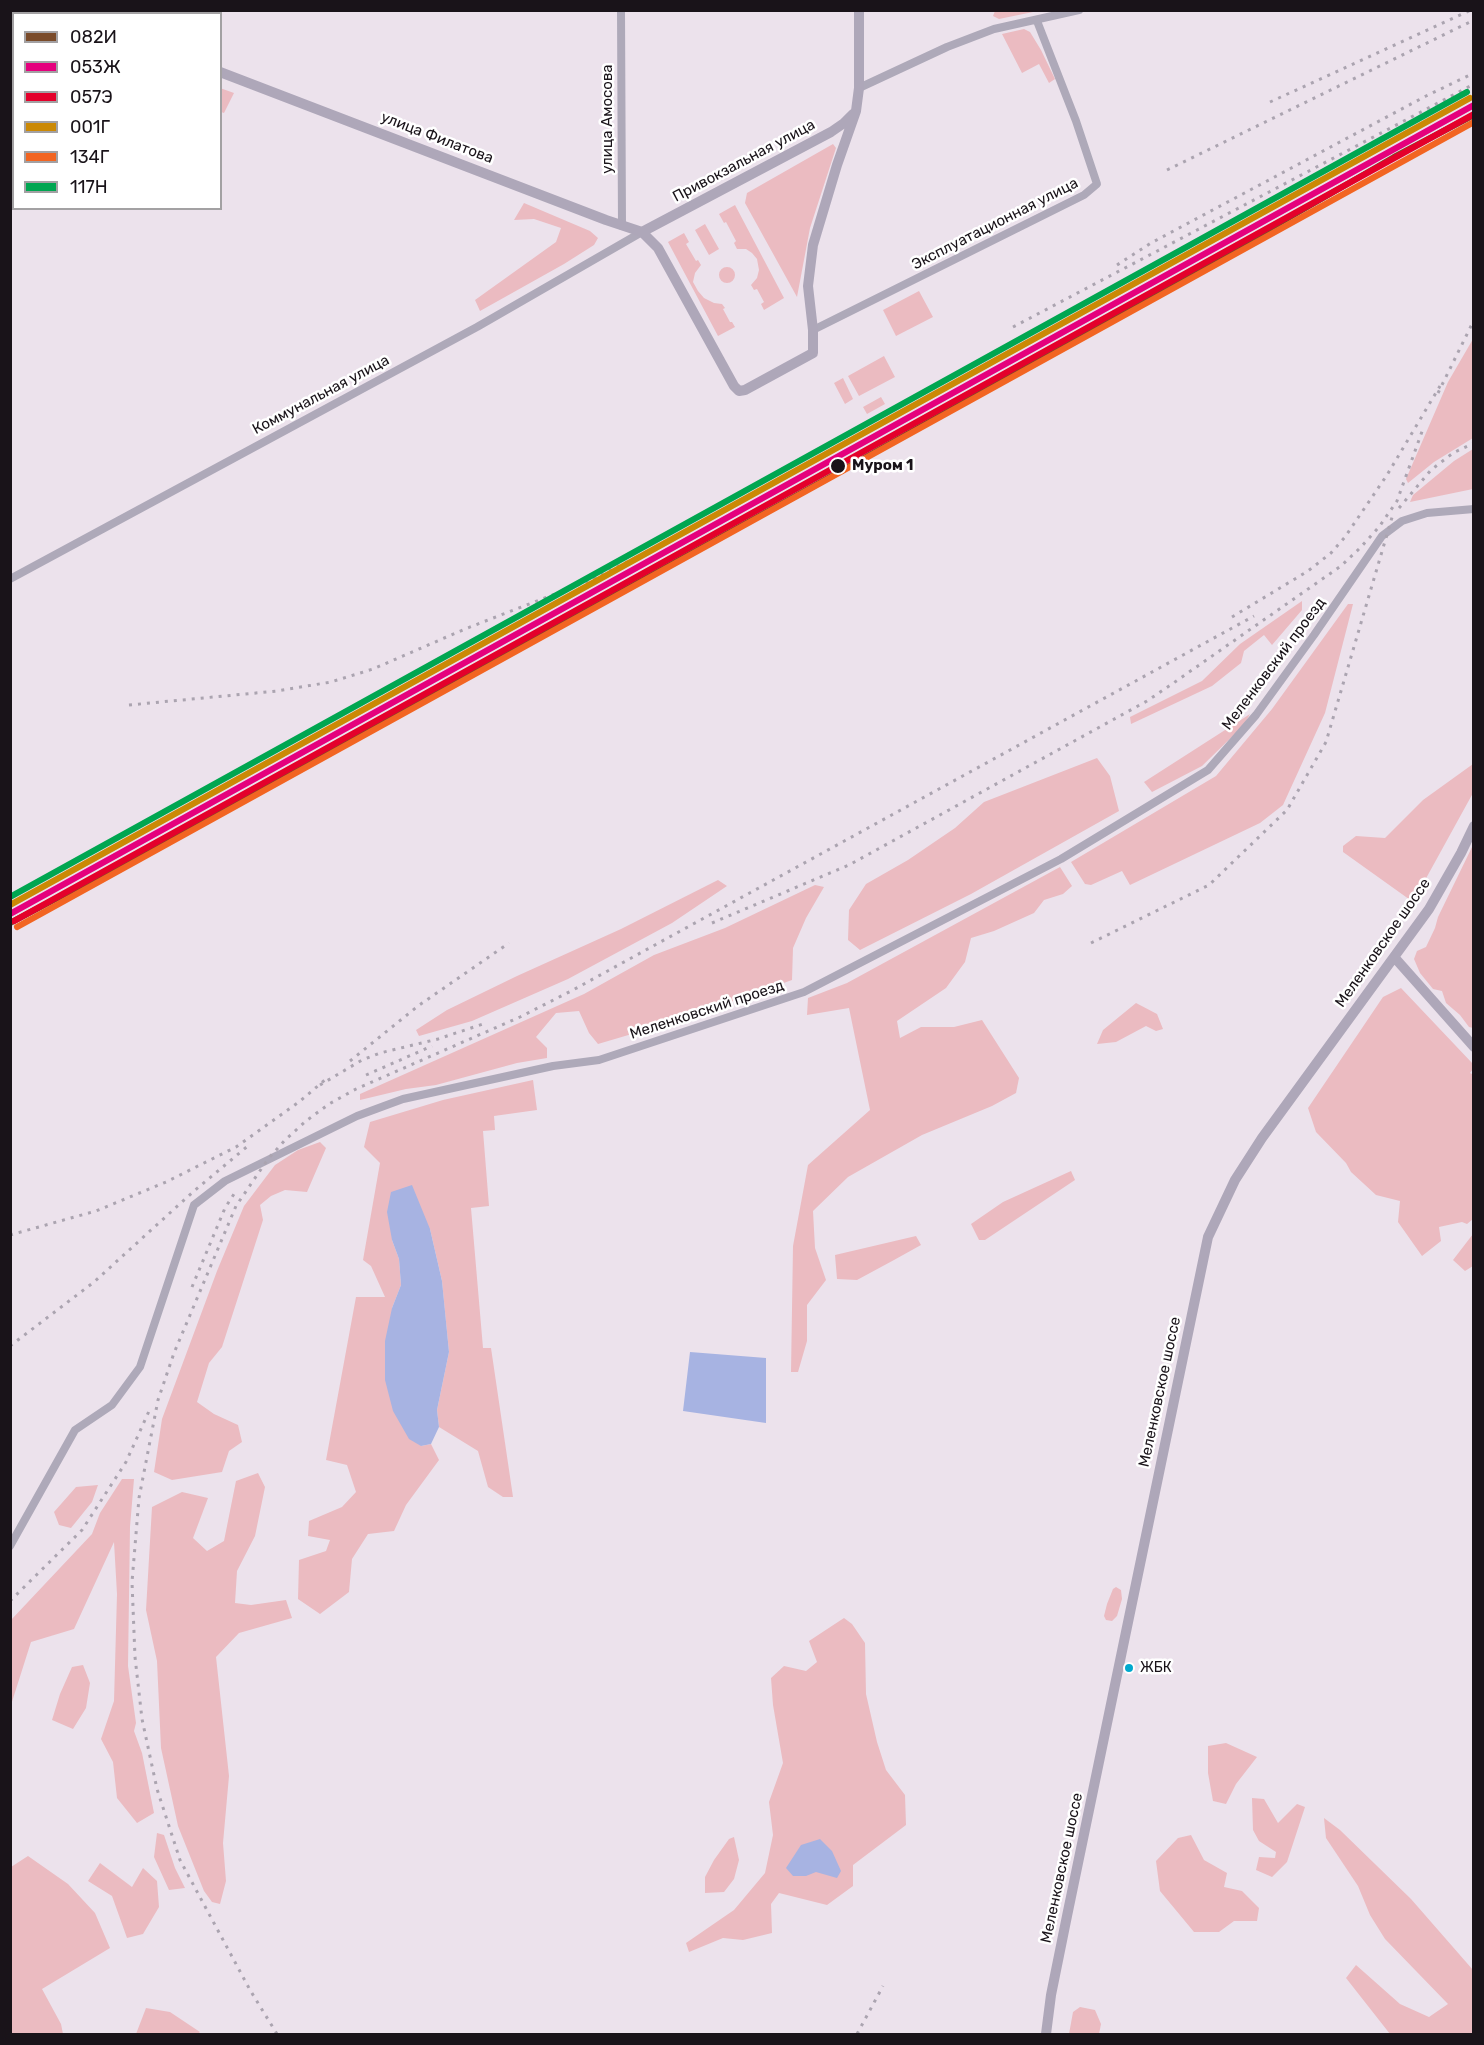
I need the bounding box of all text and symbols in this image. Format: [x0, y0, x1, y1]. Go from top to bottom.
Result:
legend [12, 12, 222, 210]
text: 082И [70, 26, 117, 48]
text: 053Ж [70, 56, 121, 78]
street label: улица Амосова [599, 64, 617, 174]
text: 057Э [70, 86, 113, 108]
street label: улица Филатова [378, 108, 496, 168]
text: 001Г [70, 116, 110, 138]
street label: Привокзальная улица [670, 116, 818, 206]
text: 134Г [70, 146, 109, 168]
street label: Эксплуатационная улица [909, 174, 1081, 274]
text: 117Н [70, 176, 108, 198]
street label: Коммунальная улица [249, 351, 393, 439]
marker: Муром 1 [829, 457, 847, 475]
place label: Муром 1 [852, 457, 913, 475]
street label: Меленковский проезд [1218, 594, 1330, 734]
street label: Меленковское шоссе [1332, 875, 1434, 1011]
street label: Меленковский проезд [628, 977, 786, 1043]
street label: Меленковское шоссе [1135, 1315, 1185, 1469]
place label: ЖБК [1140, 1660, 1172, 1676]
marker: ЖБК [1123, 1662, 1135, 1674]
street label: Меленковское шоссе [1037, 1791, 1087, 1945]

